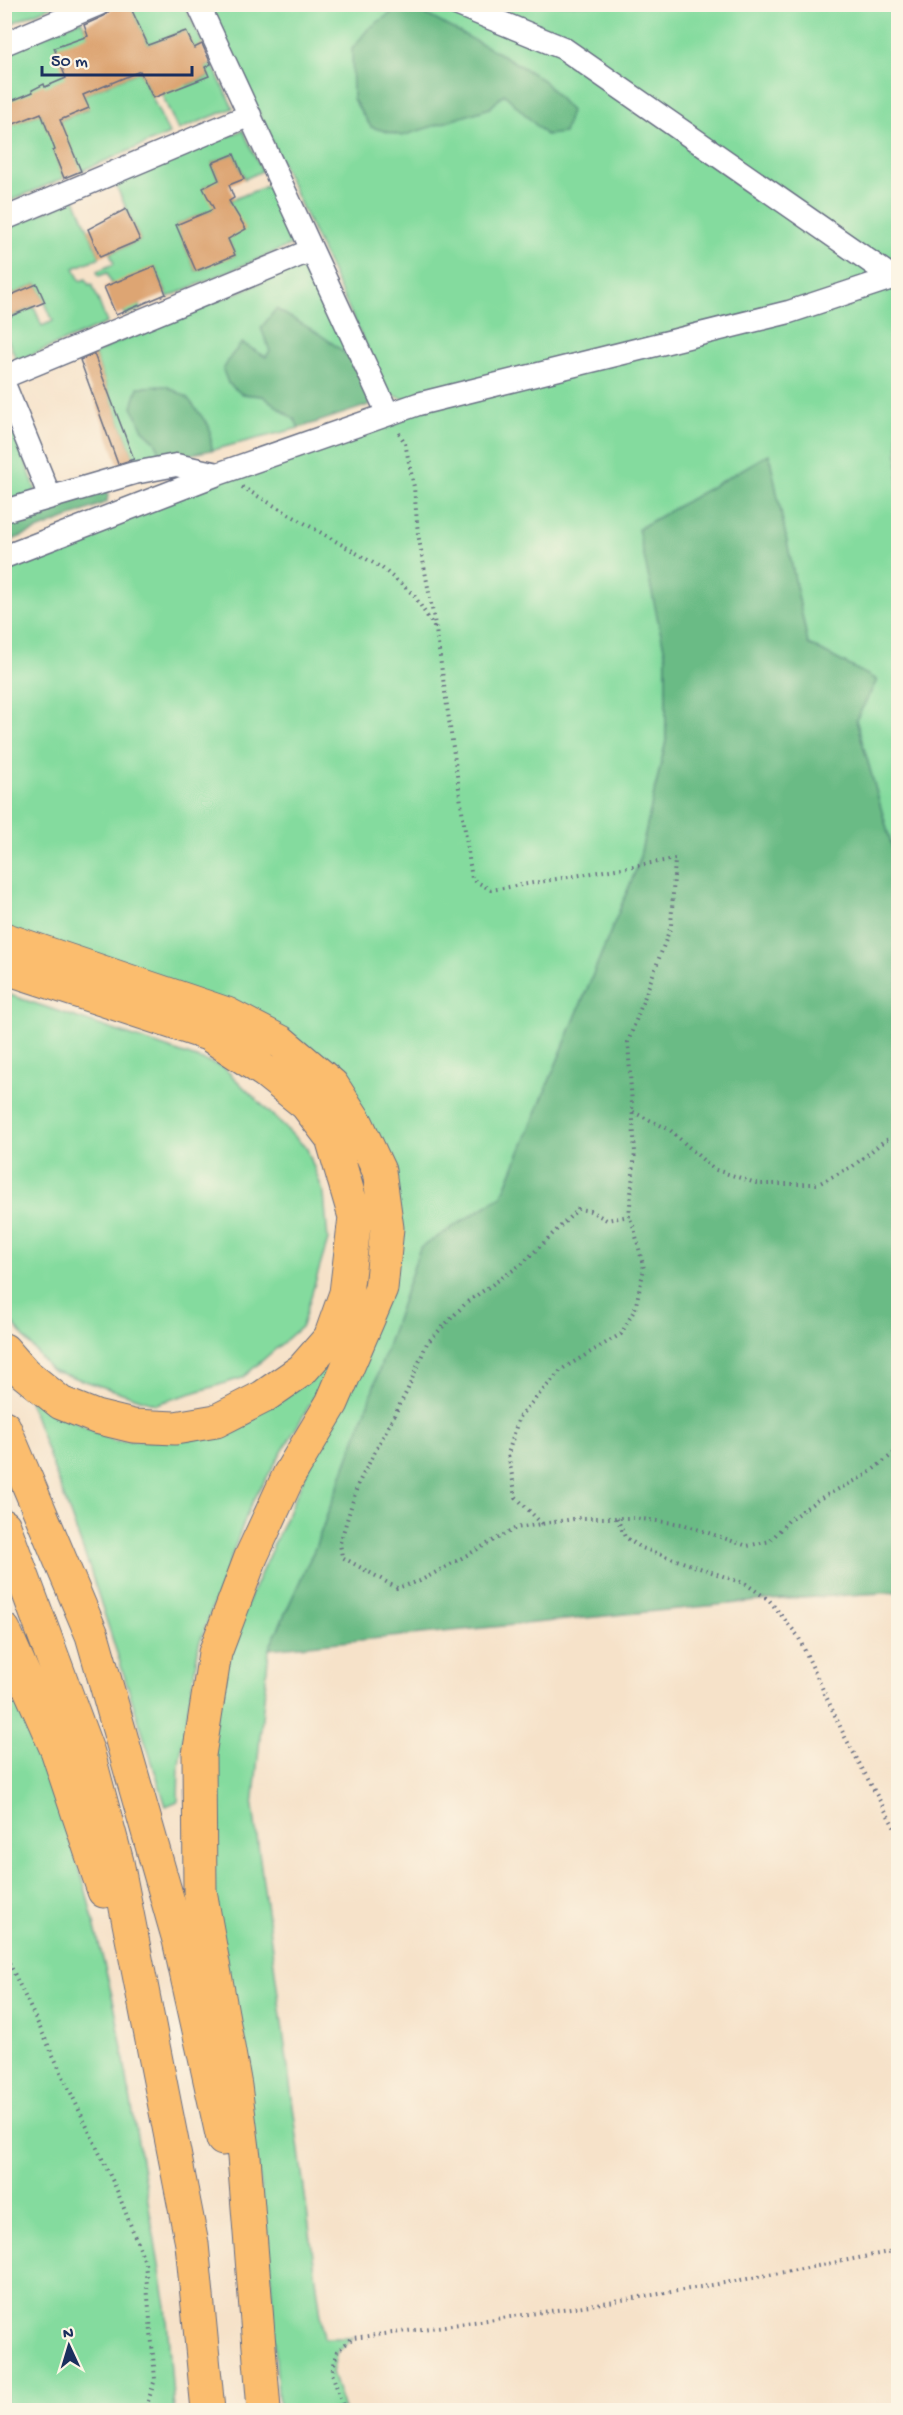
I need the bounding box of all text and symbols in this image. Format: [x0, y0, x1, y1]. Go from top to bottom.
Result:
scale bar [42, 39, 192, 77]
text: 50 m [51, 52, 88, 73]
north arrow [39, 2316, 99, 2376]
text: N [62, 2325, 75, 2344]

